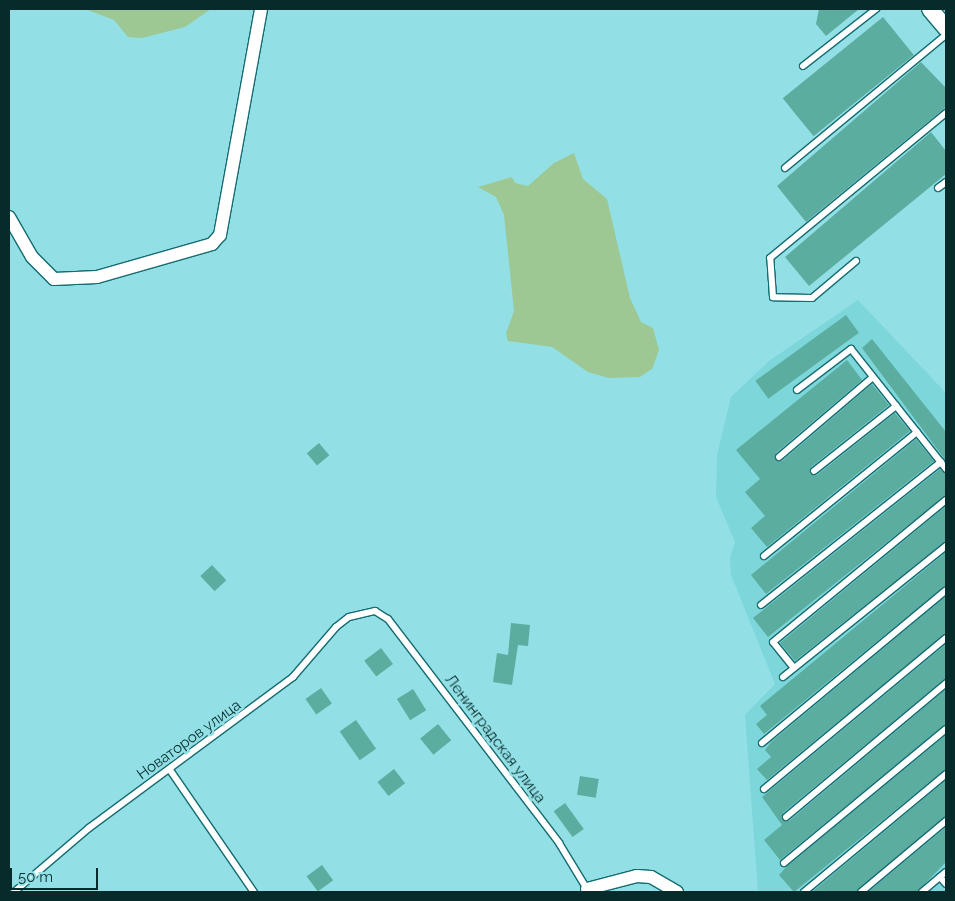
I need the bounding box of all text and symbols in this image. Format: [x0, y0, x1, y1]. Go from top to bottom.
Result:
street label: Ленинградская улица [441, 671, 549, 807]
street label: Новаторов улица [133, 696, 245, 784]
scale bar [12, 858, 100, 890]
text: 50 m [18, 868, 53, 886]

